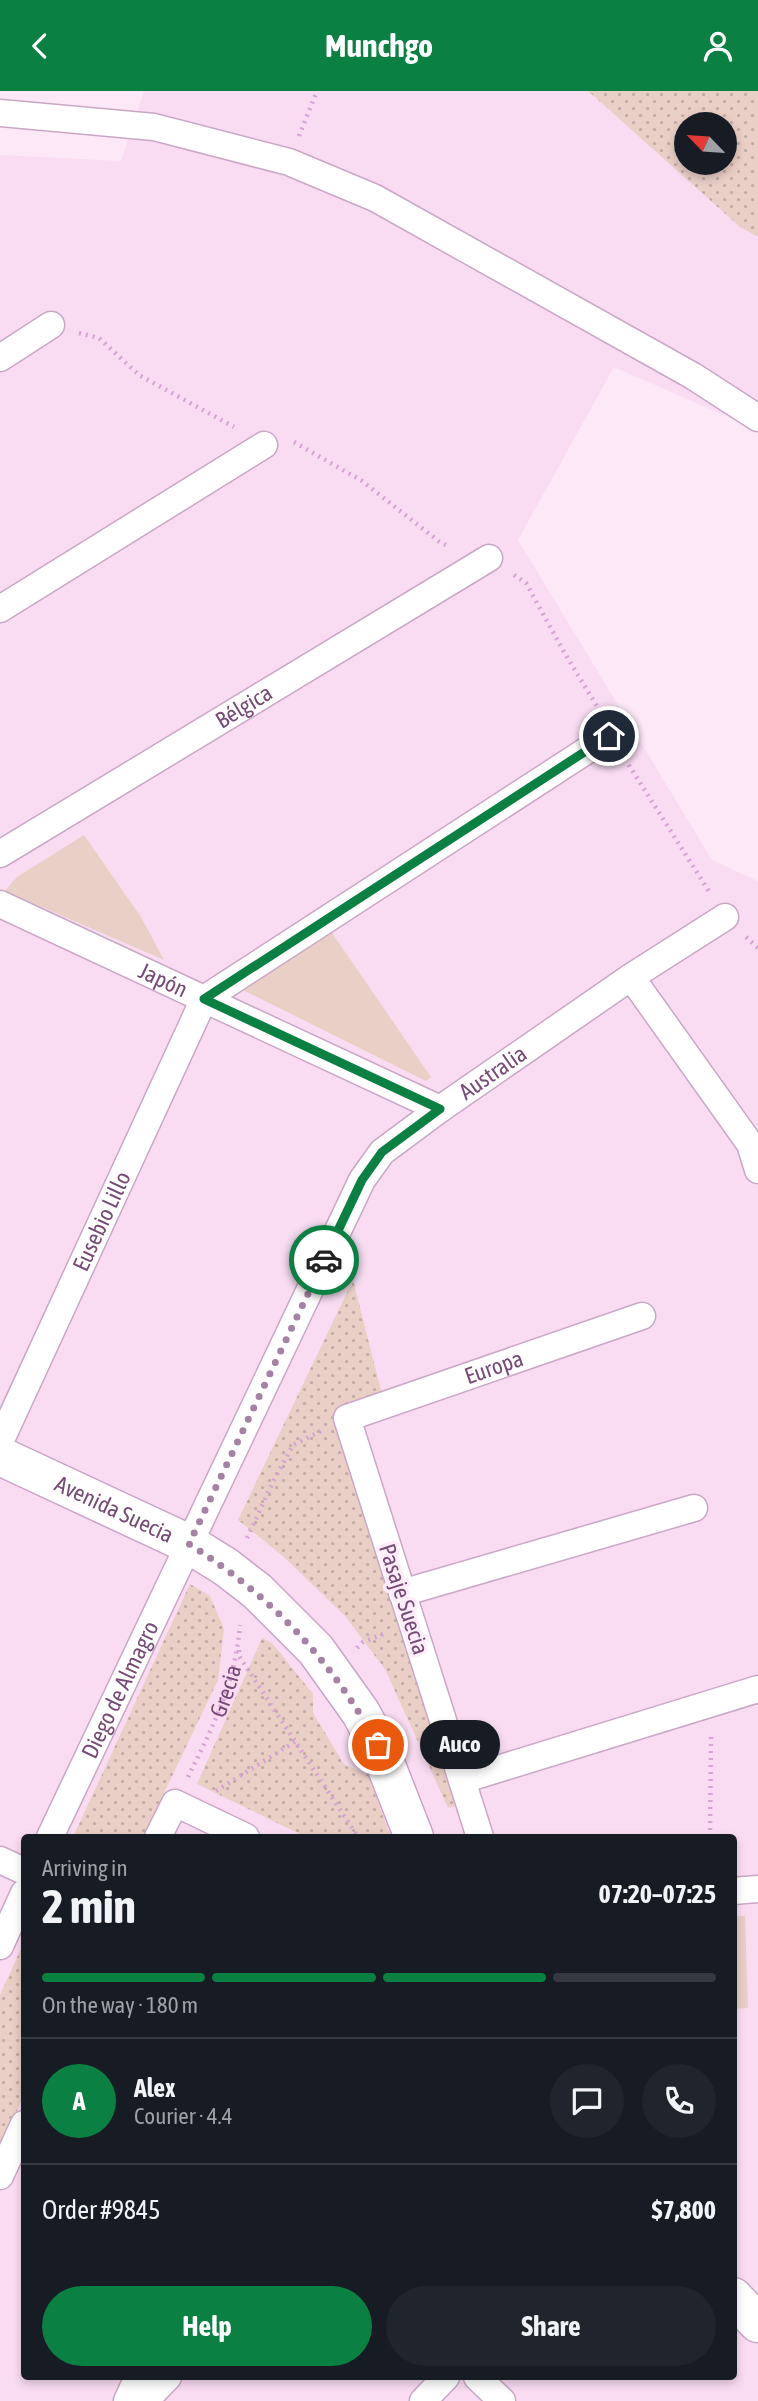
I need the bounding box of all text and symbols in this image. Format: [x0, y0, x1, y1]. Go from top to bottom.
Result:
icon: back [21, 27, 59, 65]
text: Munchgo [325, 27, 433, 64]
icon: person [699, 27, 737, 65]
north arrow [674, 112, 737, 175]
map controls [674, 112, 737, 175]
street label: Bélgica [211, 679, 277, 733]
pin [579, 706, 639, 766]
icon: home [590, 717, 628, 755]
street label: Japón [135, 957, 192, 1003]
street label: Australia [454, 1040, 531, 1105]
street label: Eusebio Lillo [68, 1167, 136, 1275]
courier [289, 1225, 359, 1295]
icon: car [305, 1241, 343, 1279]
street label: Europa [461, 1345, 527, 1389]
street label: Avenida Suecia [51, 1470, 178, 1548]
street label: Pasaje Suecia [374, 1540, 434, 1658]
street label: Diego de Almagro [76, 1617, 164, 1763]
street label: Grecia [205, 1662, 246, 1721]
pin [348, 1715, 408, 1775]
callout: Auco [420, 1721, 500, 1769]
icon: bag [359, 1726, 397, 1764]
text: Auco [439, 1731, 481, 1757]
text: Arriving in [42, 1855, 128, 1881]
text: 07:20–07:25 [599, 1879, 716, 1909]
text: 2 min [42, 1880, 136, 1933]
text: On the way · 180 m [42, 1992, 198, 2018]
button: chat [550, 2064, 624, 2138]
button: phone [642, 2064, 716, 2138]
text: Alex [134, 2073, 175, 2103]
text: A [73, 2086, 85, 2116]
text: Courier · 4.4 [134, 2103, 233, 2129]
text: Order #9845 [42, 2195, 161, 2225]
text: $7,800 [652, 2195, 716, 2225]
button: Help [42, 2286, 372, 2366]
button: Share [386, 2286, 716, 2366]

